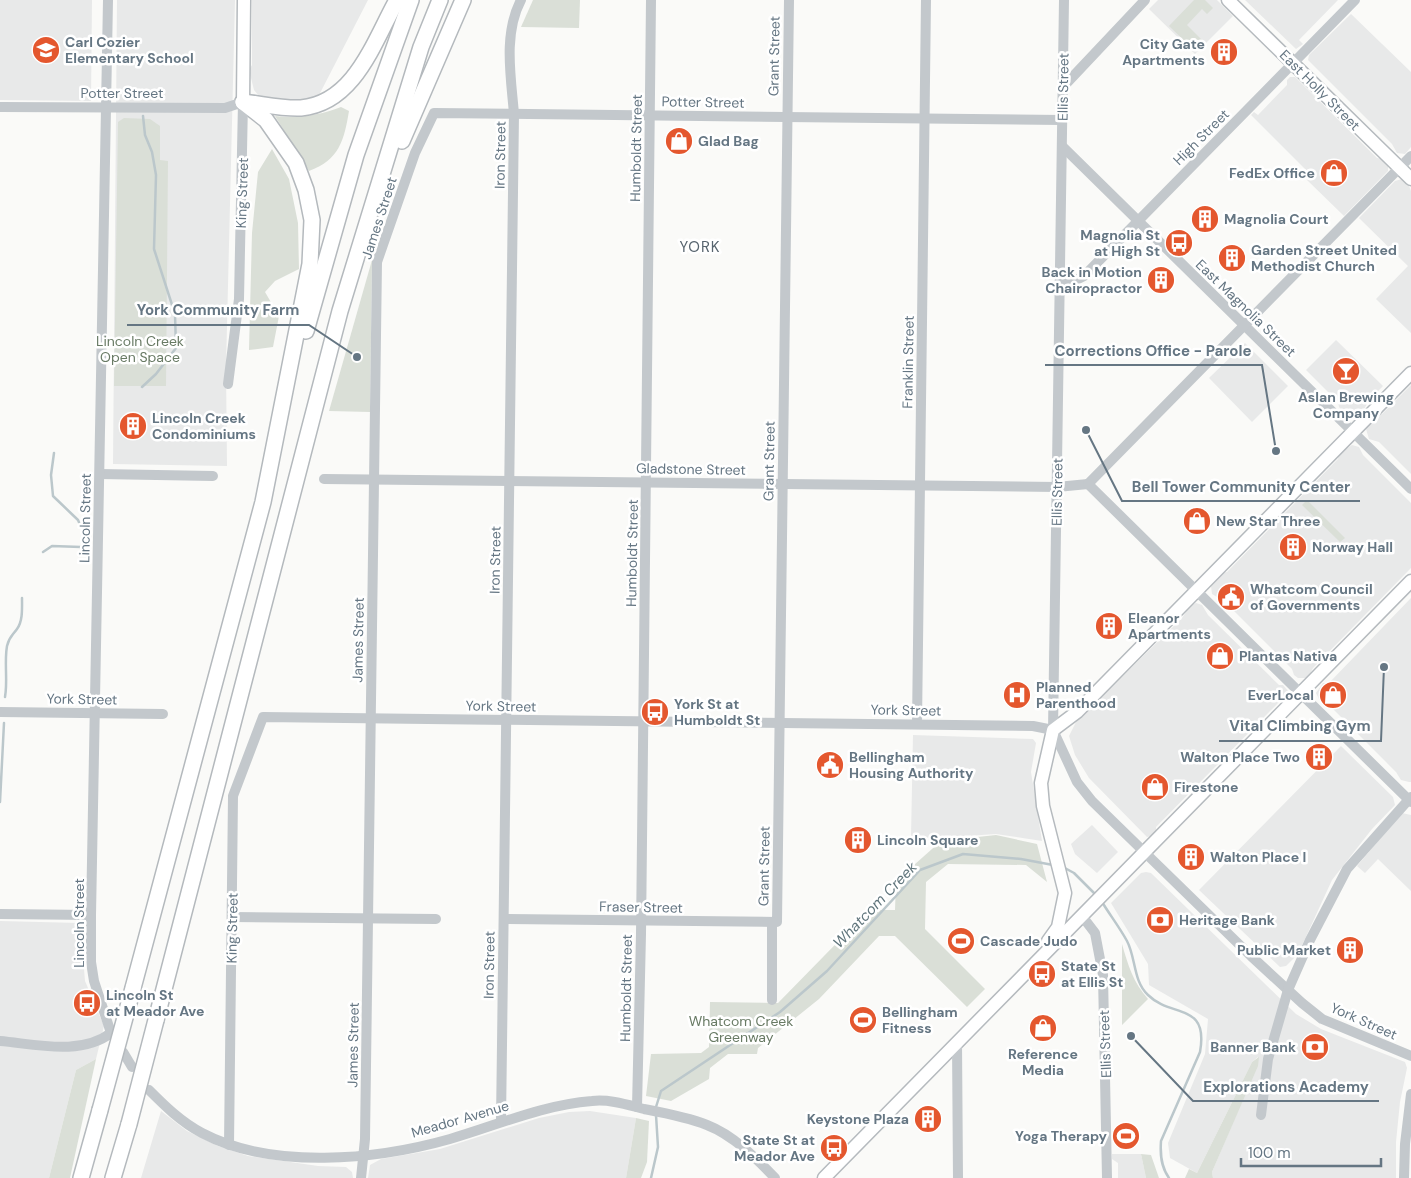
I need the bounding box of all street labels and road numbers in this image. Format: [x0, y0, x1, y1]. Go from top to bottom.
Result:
street label: Grant Street [764, 16, 784, 96]
street label: East Holly Street [1276, 46, 1364, 134]
street label: Ellis Street [1053, 53, 1073, 121]
street label: Potter Street [80, 84, 164, 102]
street label: Potter Street [661, 92, 745, 112]
street label: Humboldt Street [626, 94, 646, 202]
street label: High Street [1169, 105, 1233, 169]
street label: Iron Street [490, 121, 510, 189]
street label: King Street [232, 157, 252, 229]
street label: James Street [357, 175, 401, 261]
street label: East Magnolia Street [1192, 256, 1300, 360]
street label: Franklin Street [898, 315, 918, 409]
street label: Grant Street [759, 421, 779, 501]
street label: Ellis Street [1047, 458, 1067, 526]
street label: Gladstone Street [636, 459, 746, 479]
street label: Lincoln Street [75, 473, 95, 563]
street label: Humboldt Street [622, 499, 642, 607]
street label: Iron Street [485, 526, 505, 594]
street label: James Street [348, 597, 368, 683]
street label: York Street [46, 689, 118, 709]
street label: York Street [465, 696, 537, 716]
street label: York Street [870, 700, 942, 720]
street label: Grant Street [754, 826, 774, 906]
street label: Lincoln Street [70, 878, 88, 968]
street label: King Street [222, 892, 242, 964]
street label: Fraser Street [599, 897, 683, 917]
street label: Iron Street [479, 931, 499, 999]
street label: Humboldt Street [616, 934, 636, 1042]
street label: York Street [1328, 998, 1400, 1044]
street label: James Street [343, 1002, 363, 1088]
street label: Ellis Street [1095, 1010, 1115, 1078]
street label: Meador Avenue [409, 1096, 511, 1142]

